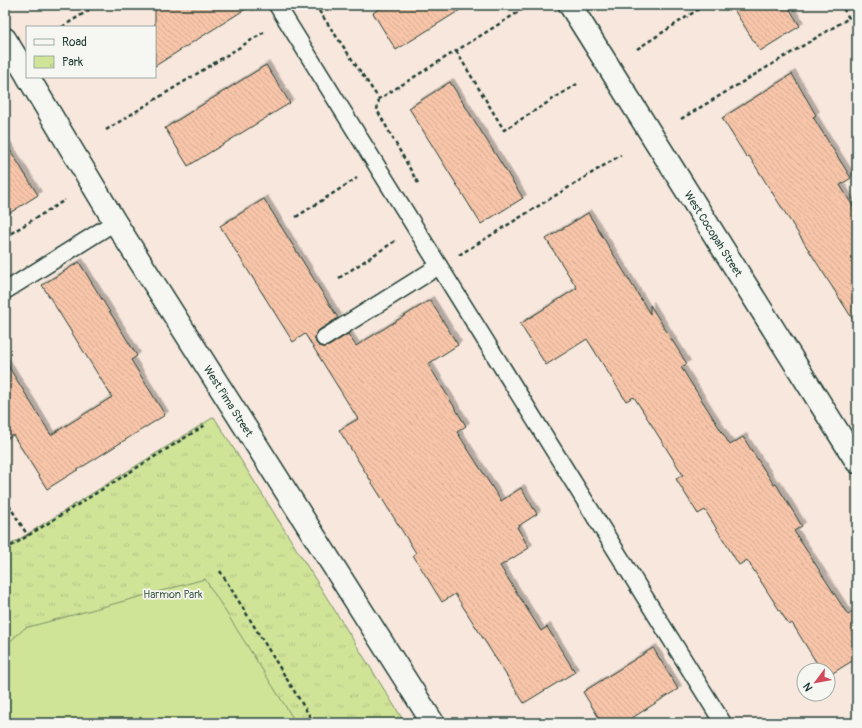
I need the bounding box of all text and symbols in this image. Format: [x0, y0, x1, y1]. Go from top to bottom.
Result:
legend [26, 26, 156, 78]
text: Road [62, 35, 87, 50]
text: Park [62, 55, 83, 70]
street label: West Cocopah Street [682, 188, 746, 279]
street label: West Pima Street [201, 363, 256, 439]
park label: Harmon Park [143, 588, 203, 601]
north arrow [796, 662, 836, 702]
text: N [800, 680, 815, 694]

